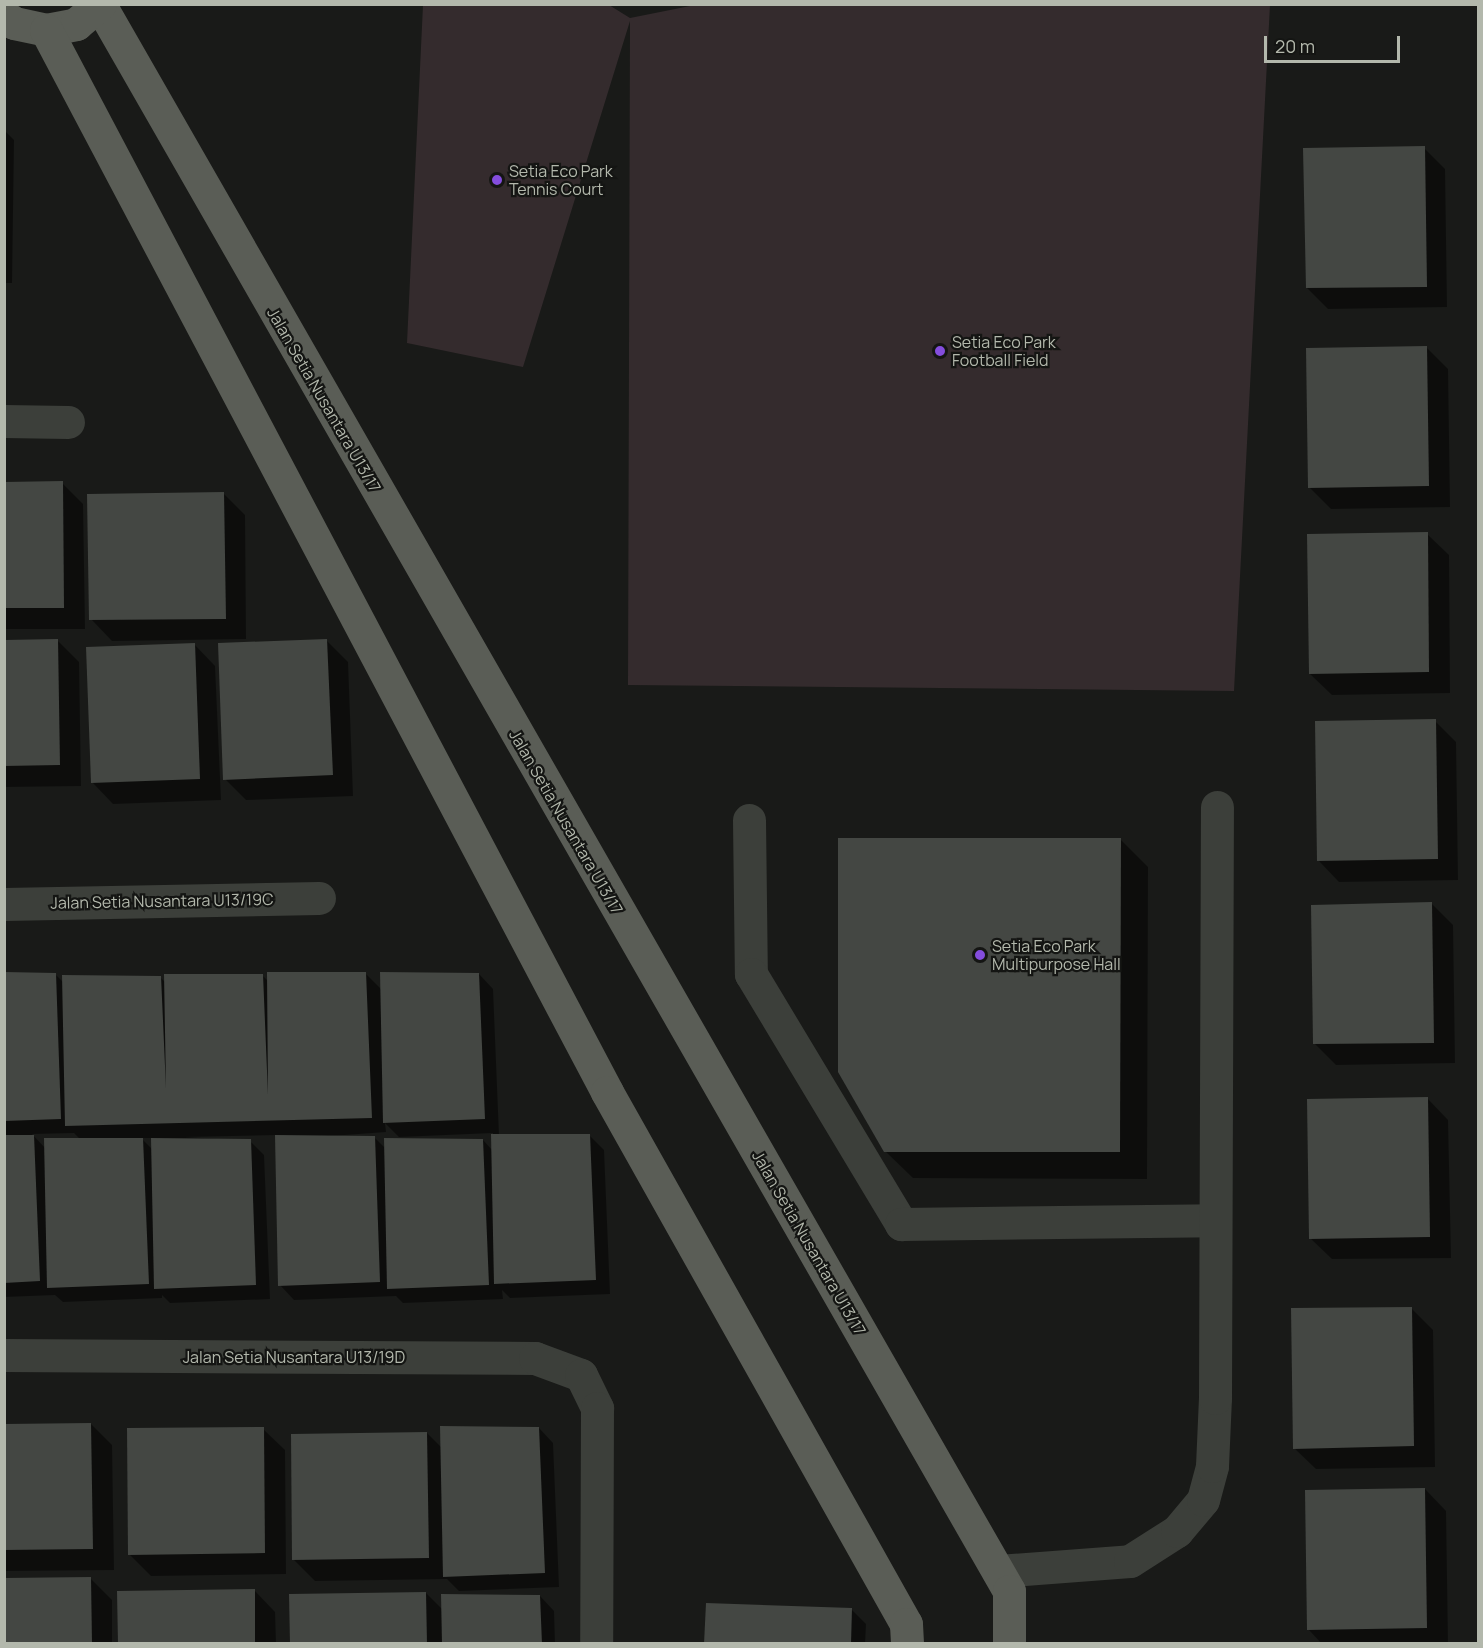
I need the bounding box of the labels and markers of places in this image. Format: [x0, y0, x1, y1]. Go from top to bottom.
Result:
place label: Setia Eco Park Tennis Court [509, 161, 613, 199]
marker: Setia Eco Park Tennis Court [490, 173, 504, 187]
place label: Setia Eco Park Football Field [952, 332, 1056, 370]
marker: Setia Eco Park Football Field [933, 344, 947, 358]
place label: Setia Eco Park Multipurpose Hall [992, 936, 1121, 974]
marker: Setia Eco Park Multipurpose Hall [973, 948, 987, 962]

